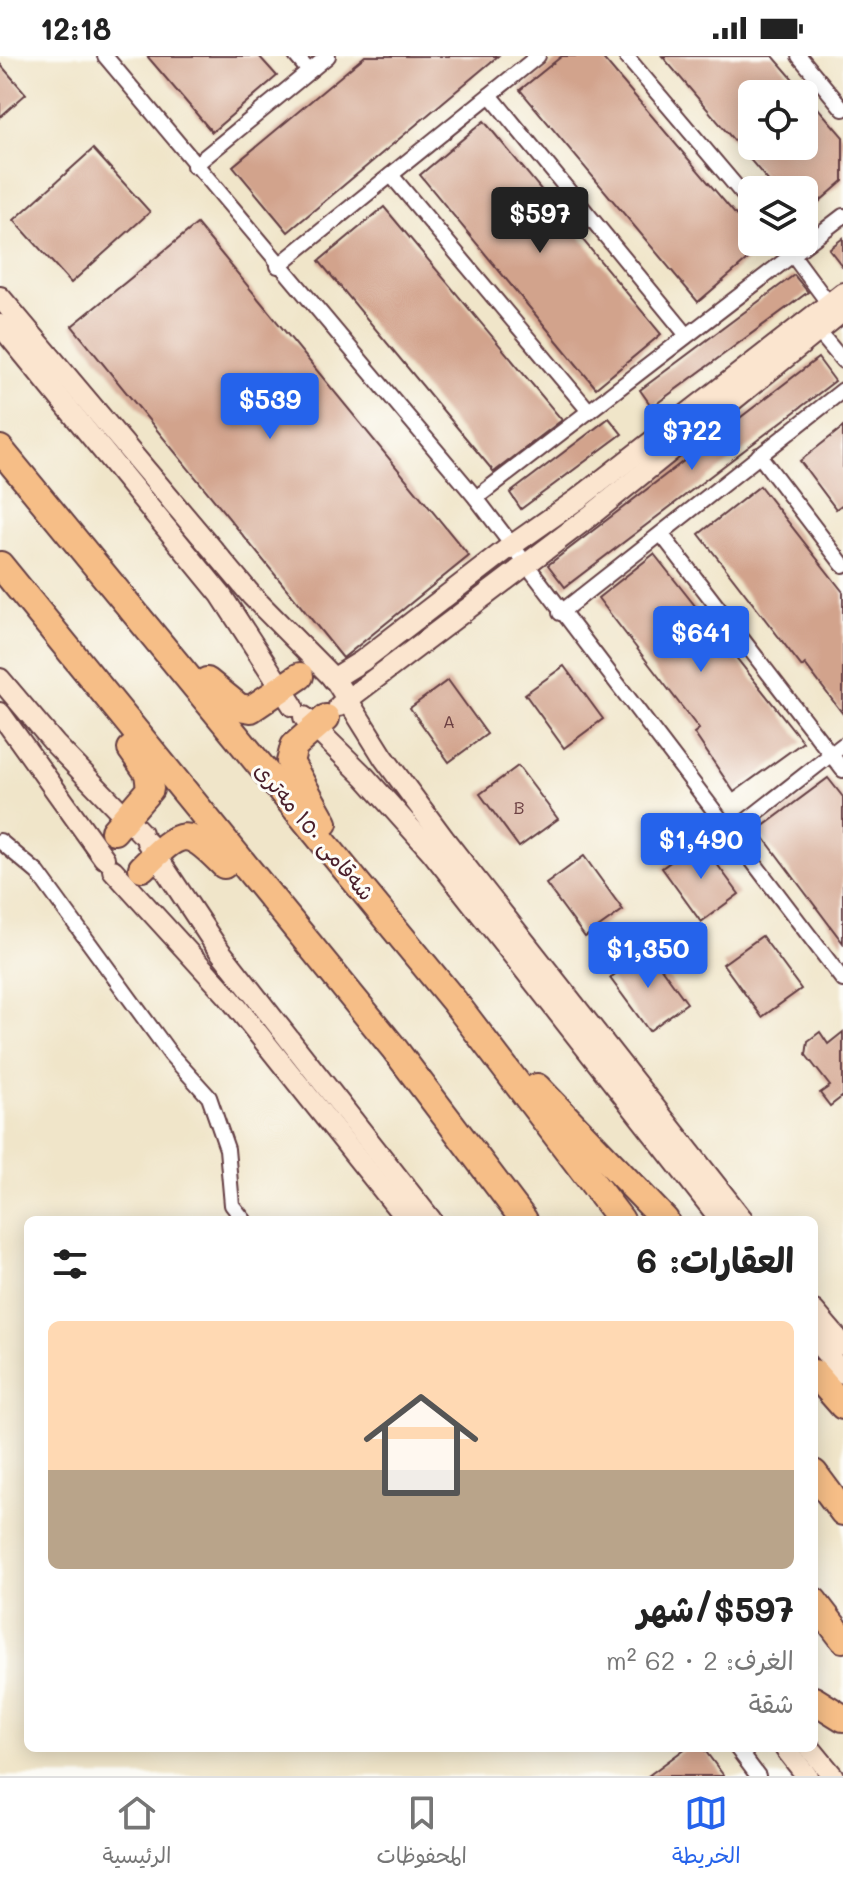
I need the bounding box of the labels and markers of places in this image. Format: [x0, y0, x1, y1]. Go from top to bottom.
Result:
pin: $597 [493, 187, 587, 255]
pin: $539 [223, 373, 317, 441]
pin: $722 [645, 404, 739, 472]
pin: $641 [654, 606, 748, 674]
pin: $1,490 [636, 813, 766, 881]
pin: $1,350 [583, 922, 713, 990]

